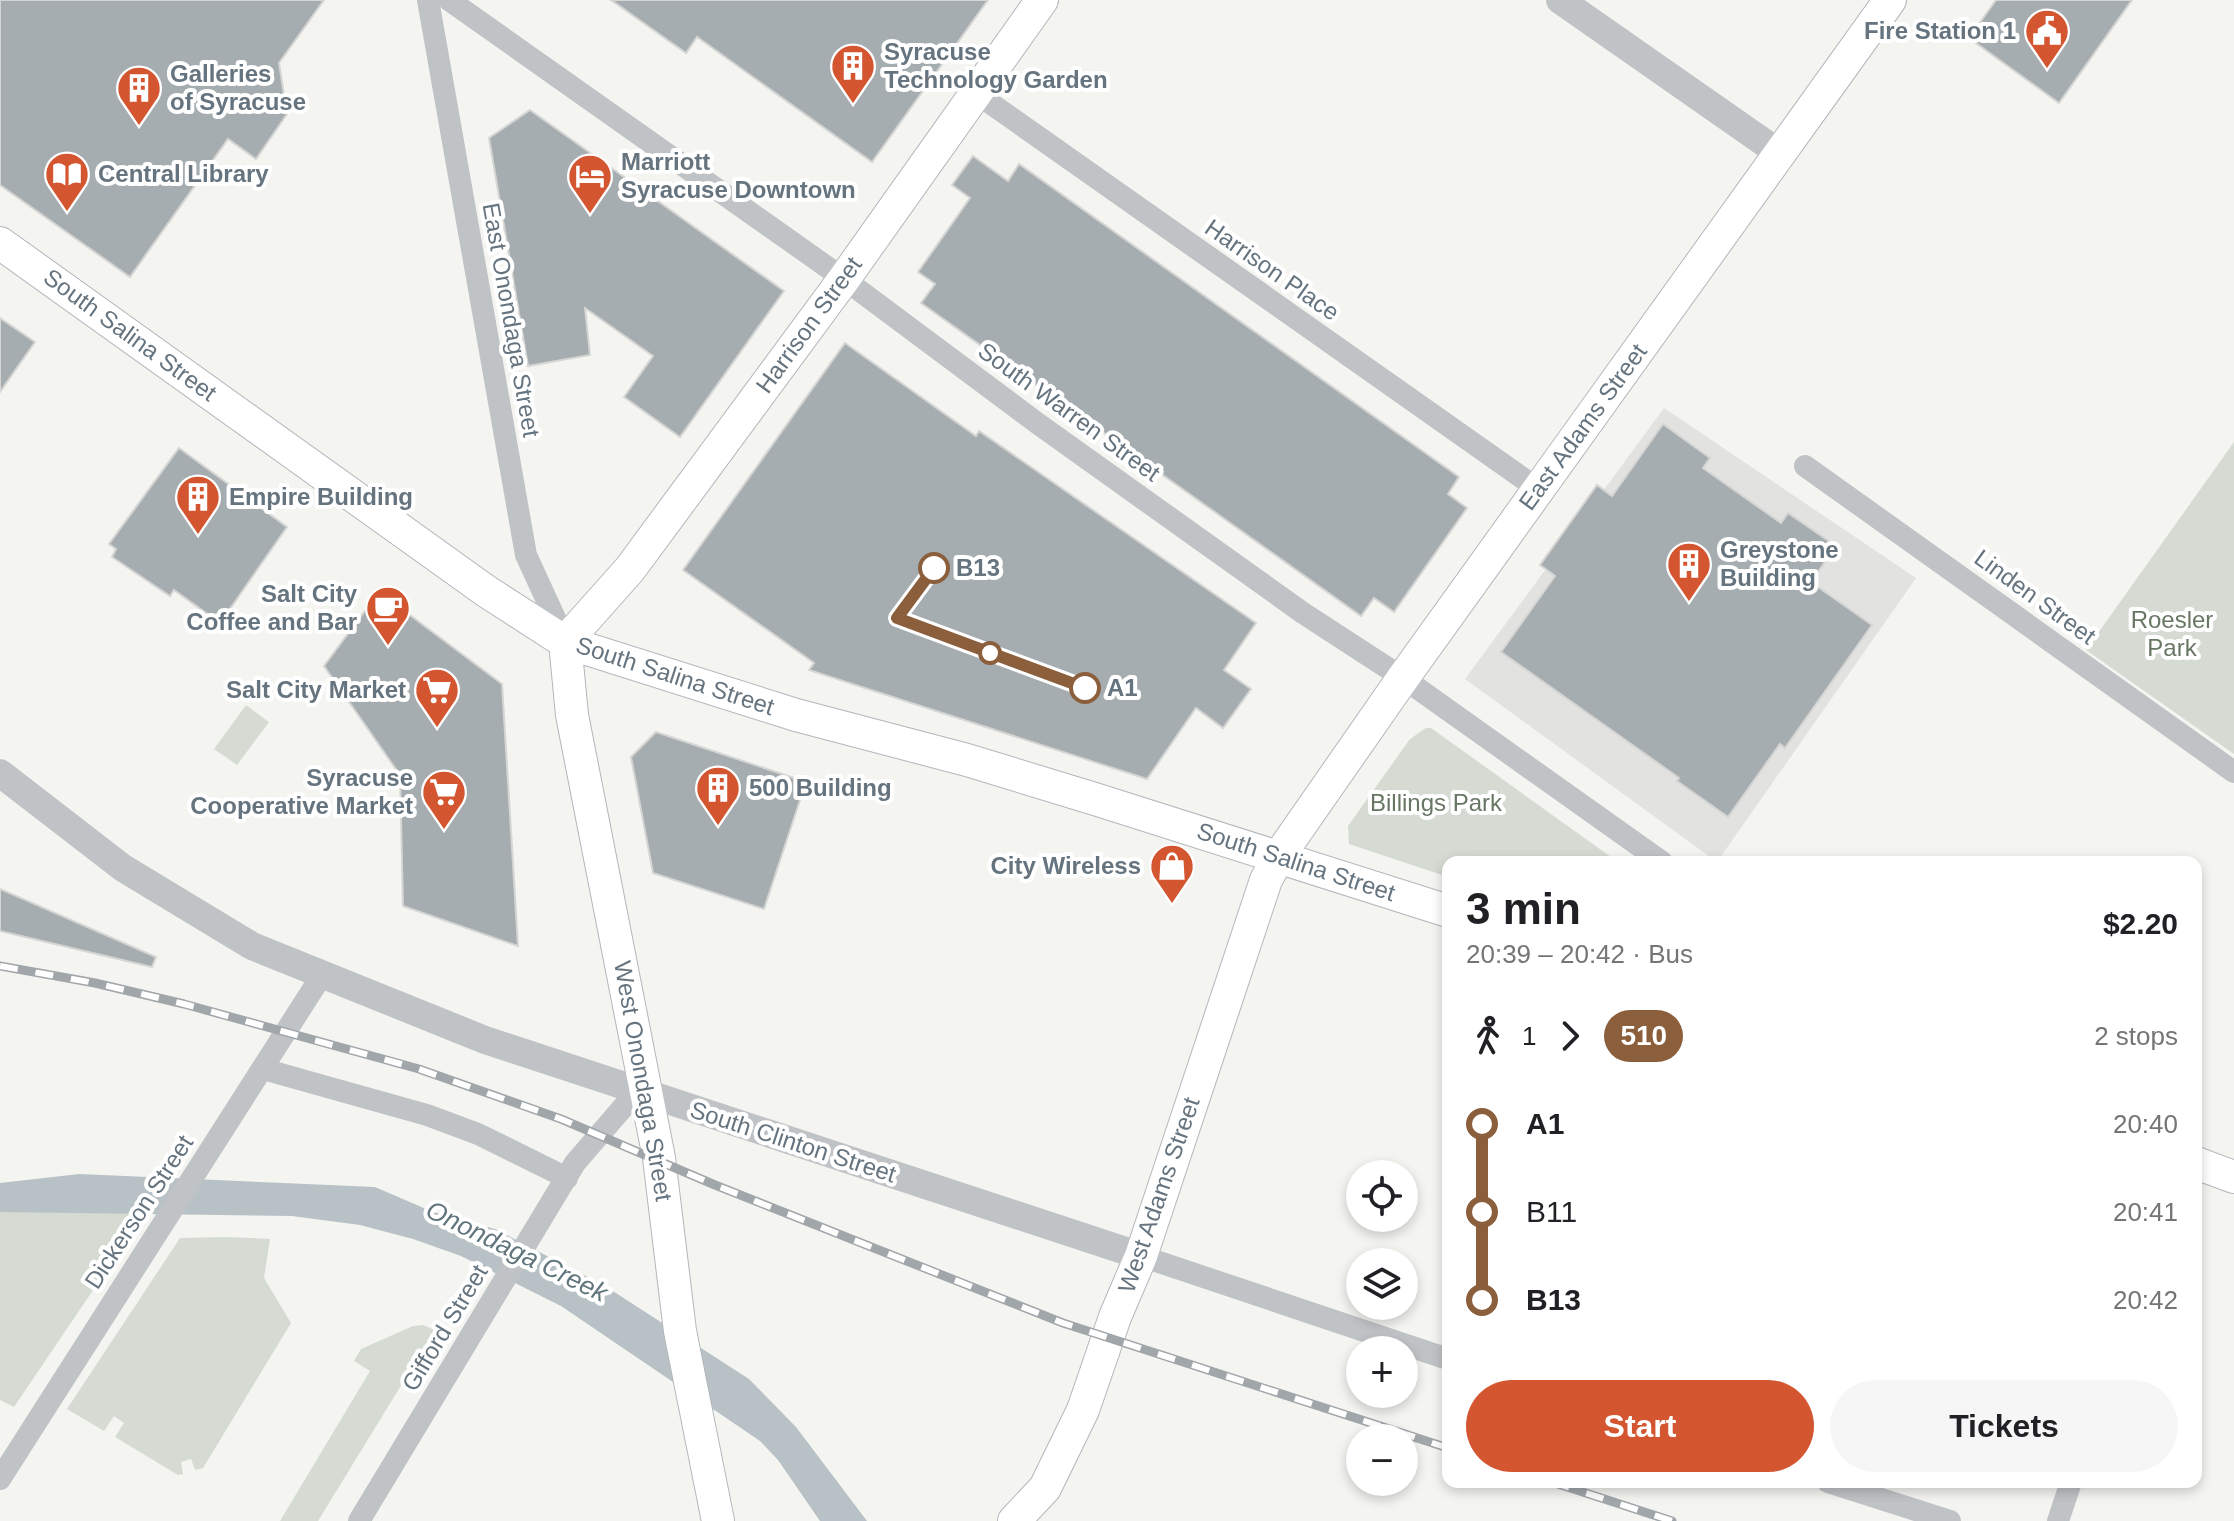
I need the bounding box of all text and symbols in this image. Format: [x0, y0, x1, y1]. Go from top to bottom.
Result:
public building icon: Fire Station 1 [2023, 7, 2071, 70]
place label: Fire Station 1 [1864, 17, 2016, 44]
place label: Syracuse Technology Garden [884, 38, 1108, 93]
building icon: Syracuse Technology Garden [829, 42, 877, 105]
place label: Galleries of Syracuse [170, 60, 306, 115]
building icon: Galleries of Syracuse [115, 64, 163, 127]
place label: Marriott Syracuse Downtown [621, 148, 856, 203]
library icon: Central Library [43, 150, 91, 213]
hotel icon: Marriott Syracuse Downtown [566, 152, 614, 215]
place label: Central Library [98, 160, 269, 187]
street label: East Onondaga Street [478, 201, 545, 440]
street label: Harrison Place [1200, 213, 1344, 326]
street label: Harrison Street [750, 251, 867, 398]
street label: South Salina Street [39, 263, 222, 406]
street label: South Warren Street [973, 337, 1166, 487]
street label: East Adams Street [1513, 338, 1652, 515]
building icon: Empire Building [174, 473, 222, 536]
place label: Empire Building [229, 483, 413, 510]
place label: Greystone Building [1720, 536, 1839, 591]
building icon: Greystone Building [1665, 540, 1713, 603]
street label: Linden Street [1970, 544, 2101, 650]
marker: B13 [919, 553, 949, 583]
place label: B13 [956, 554, 1000, 581]
place label: Salt City Coffee and Bar [186, 580, 358, 635]
cafe icon: Salt City Coffee and Bar [364, 584, 412, 647]
park label: Roesler Park [2131, 606, 2213, 661]
street label: South Salina Street [573, 631, 778, 720]
unlabelled marker [979, 642, 1001, 664]
supermarket icon: Salt City Market [413, 666, 461, 729]
marker: A1 [1070, 673, 1100, 703]
place label: A1 [1107, 674, 1138, 701]
place label: Salt City Market [226, 676, 406, 703]
place label: Syracuse Cooperative Market [190, 764, 413, 819]
building icon: 500 Building [694, 764, 742, 827]
supermarket icon: Syracuse Cooperative Market [420, 768, 468, 831]
place label: 500 Building [749, 774, 892, 801]
park label: Billings Park [1370, 789, 1503, 816]
street label: South Salina Street [1194, 817, 1399, 906]
shop icon: City Wireless [1148, 842, 1196, 905]
place label: City Wireless [990, 852, 1141, 879]
text: 3 min [1466, 884, 1581, 933]
text: $2.20 [2103, 907, 2178, 940]
text: 20:39 – 20:42 · Bus [1466, 939, 1693, 969]
street label: West Onondaga Street [609, 959, 678, 1204]
icon: walk [1466, 1014, 1510, 1058]
icon: forward [1548, 1014, 1592, 1058]
text: 510 [1620, 1020, 1667, 1051]
text: 1 [1522, 1021, 1536, 1051]
text: 2 stops [2094, 1021, 2178, 1051]
street label: West Adams Street [1112, 1093, 1205, 1296]
street label: South Clinton Street [687, 1095, 900, 1188]
text: A1 [1526, 1107, 1564, 1140]
text: 20:40 [2113, 1109, 2178, 1139]
street label: Dickerson Street [79, 1130, 198, 1293]
map controls [1346, 1160, 1418, 1496]
button: locate [1346, 1160, 1418, 1232]
water label: Onondaga Creek [421, 1194, 614, 1309]
text: B11 [1526, 1195, 1577, 1228]
text: 20:41 [2113, 1197, 2178, 1227]
button: layers [1346, 1248, 1418, 1320]
street label: Gifford Street [396, 1260, 493, 1396]
text: B13 [1526, 1283, 1581, 1316]
text: 20:42 [2113, 1285, 2178, 1315]
button: + [1346, 1336, 1418, 1408]
button: Start [1466, 1380, 1814, 1472]
button: Tickets [1830, 1380, 2178, 1472]
button: − [1346, 1424, 1418, 1496]

